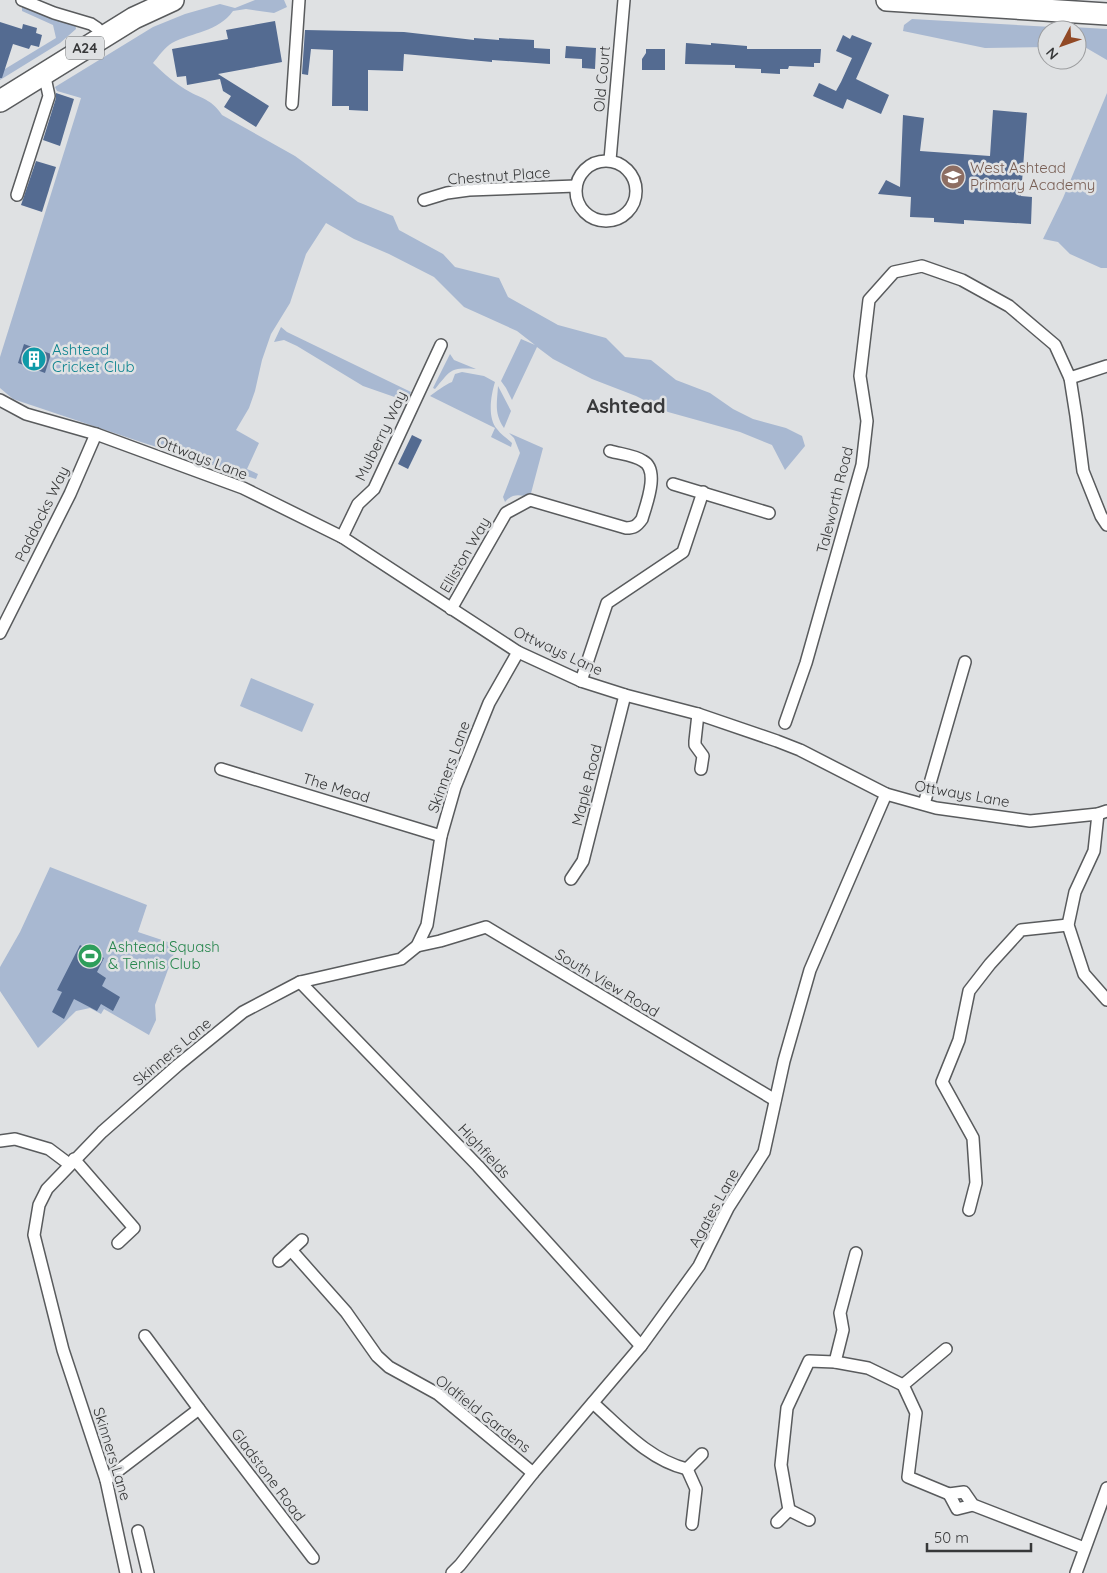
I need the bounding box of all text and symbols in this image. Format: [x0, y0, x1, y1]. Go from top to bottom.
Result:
north arrow [1037, 20, 1087, 70]
road number: A24 [66, 36, 104, 59]
text: N [1042, 44, 1062, 63]
street label: Old Court [589, 45, 614, 113]
place label: West Ashtead Primary Academy [970, 158, 1095, 194]
street label: Chestnut Place [447, 162, 551, 189]
school or university icon: West Ashtead Primary Academy [940, 164, 966, 190]
place label: Ashtead Cricket Club [52, 340, 135, 376]
building icon: Ashtead Cricket Club [21, 346, 47, 372]
street label: Mulberry Way [351, 388, 411, 484]
district label: Ashtead [586, 393, 666, 418]
street label: Ottways Lane [154, 431, 251, 484]
street label: Taleworth Road [812, 444, 857, 555]
street label: Paddocks Way [10, 463, 73, 565]
street label: Elliston Way [435, 513, 494, 596]
street label: Ottways Lane [511, 622, 606, 680]
street label: Skinners Lane [423, 718, 474, 815]
street label: Maple Road [567, 742, 606, 828]
street label: The Mead [300, 768, 372, 807]
street label: Ottways Lane [913, 776, 1011, 811]
place label: Ashtead Squash & Tennis Club [108, 937, 220, 973]
sports icon: Ashtead Squash & Tennis Club [77, 943, 103, 969]
street label: South View Road [552, 944, 663, 1021]
street label: Skinners Lane [129, 1013, 215, 1090]
street label: Highfields [454, 1119, 515, 1182]
street label: Agates Lane [684, 1165, 743, 1250]
street label: Oldfield Gardens [432, 1370, 535, 1457]
street label: Skinners Lane [89, 1405, 136, 1503]
street label: Gladstone Road [227, 1424, 310, 1525]
scale bar [927, 1520, 1031, 1552]
text: 50 m [934, 1528, 969, 1547]

